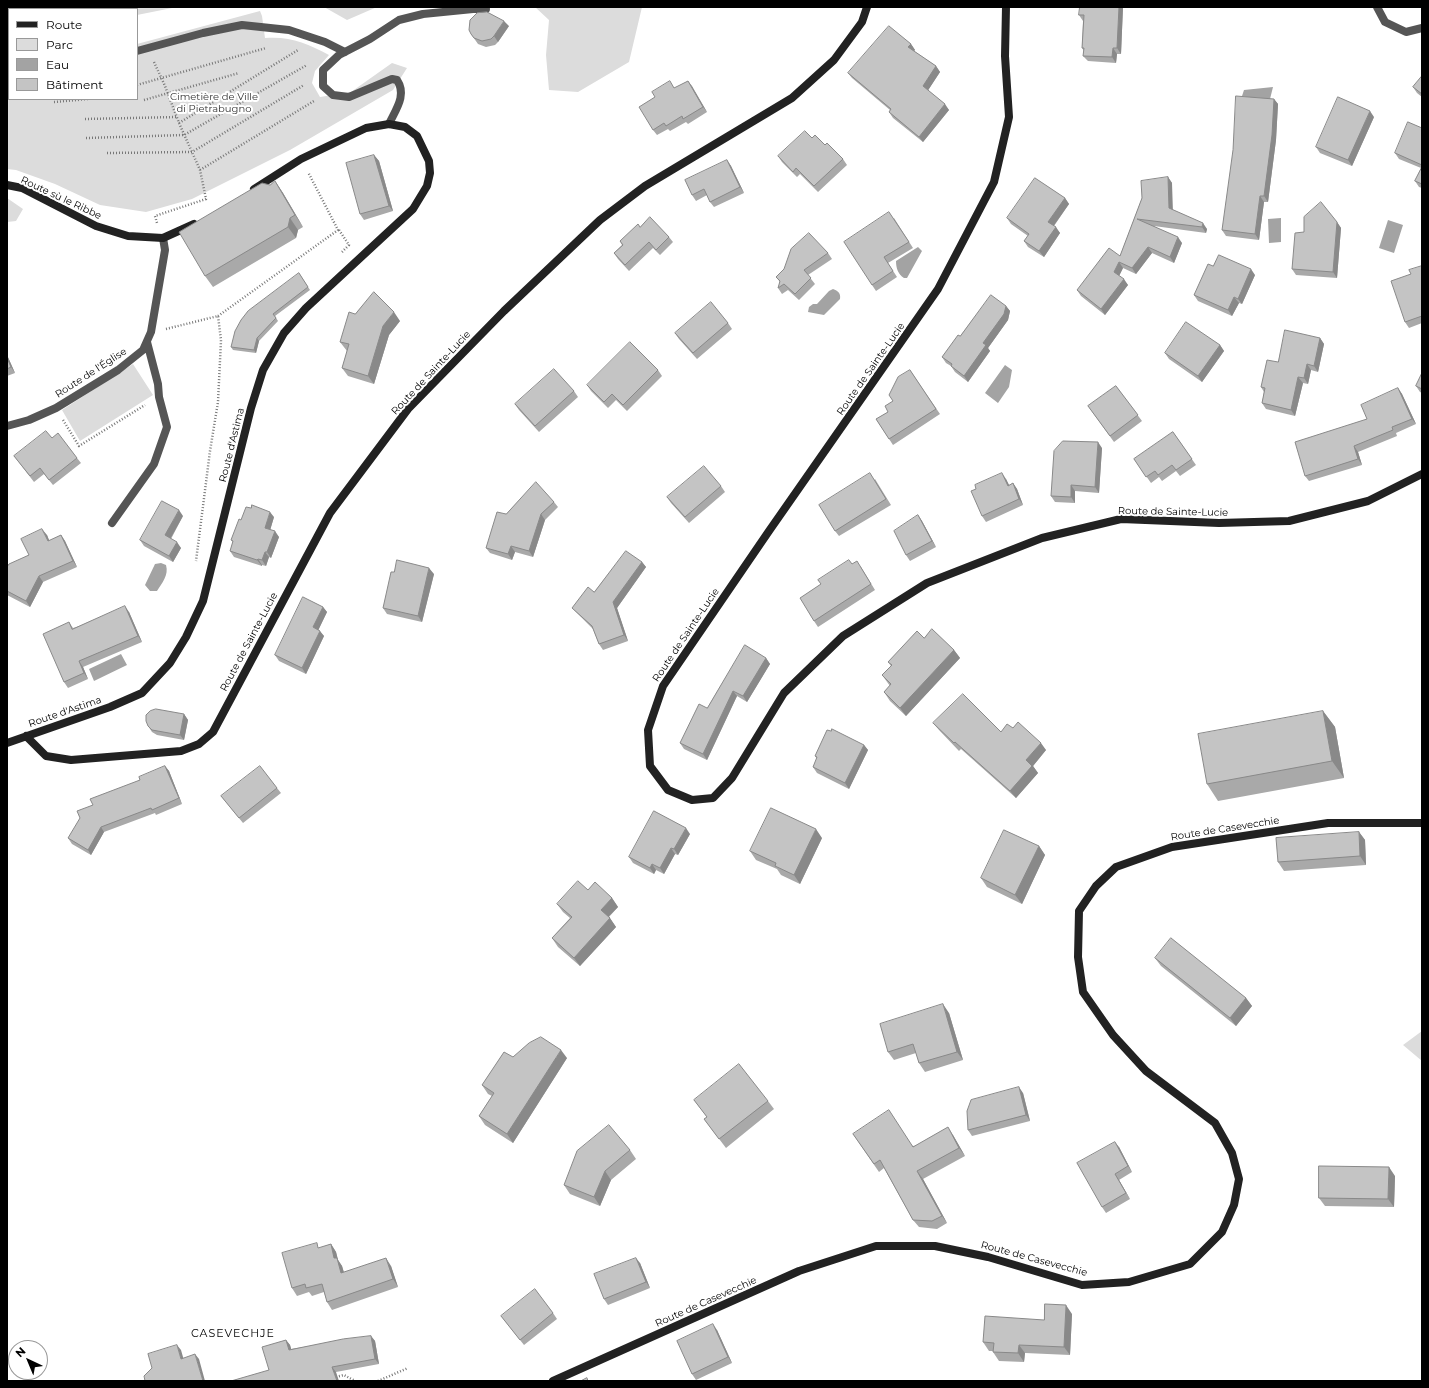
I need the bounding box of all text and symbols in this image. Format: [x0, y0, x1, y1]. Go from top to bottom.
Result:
legend [8, 8, 138, 100]
text: Route [46, 17, 82, 32]
text: Parc [46, 37, 73, 52]
text: Eau [46, 57, 69, 72]
text: Bâtiment [46, 77, 103, 92]
park label: Cimetière de Ville di Pietrabugno [170, 91, 258, 114]
street label: Route sù le Ribbe [19, 174, 103, 222]
street label: Route de Sainte-Lucie [834, 320, 908, 418]
street label: Route de Sainte-Lucie [389, 329, 473, 417]
street label: Route de l'Église [53, 345, 129, 401]
street label: Route d'Astima [217, 406, 247, 484]
street label: Route de Sainte-Lucie [1118, 505, 1228, 519]
street label: Route de Sainte-Lucie [650, 586, 722, 684]
street label: Route de Sainte-Lucie [218, 590, 280, 694]
street label: Route d'Astima [27, 694, 103, 730]
street label: Route de Casevecchie [1170, 814, 1280, 844]
street label: Route de Casevecchie [979, 1239, 1089, 1279]
street label: Route de Casevecchie [653, 1274, 759, 1330]
district label: CASEVECHJE [191, 1327, 275, 1341]
north arrow [8, 1340, 48, 1380]
text: N [12, 1344, 28, 1360]

